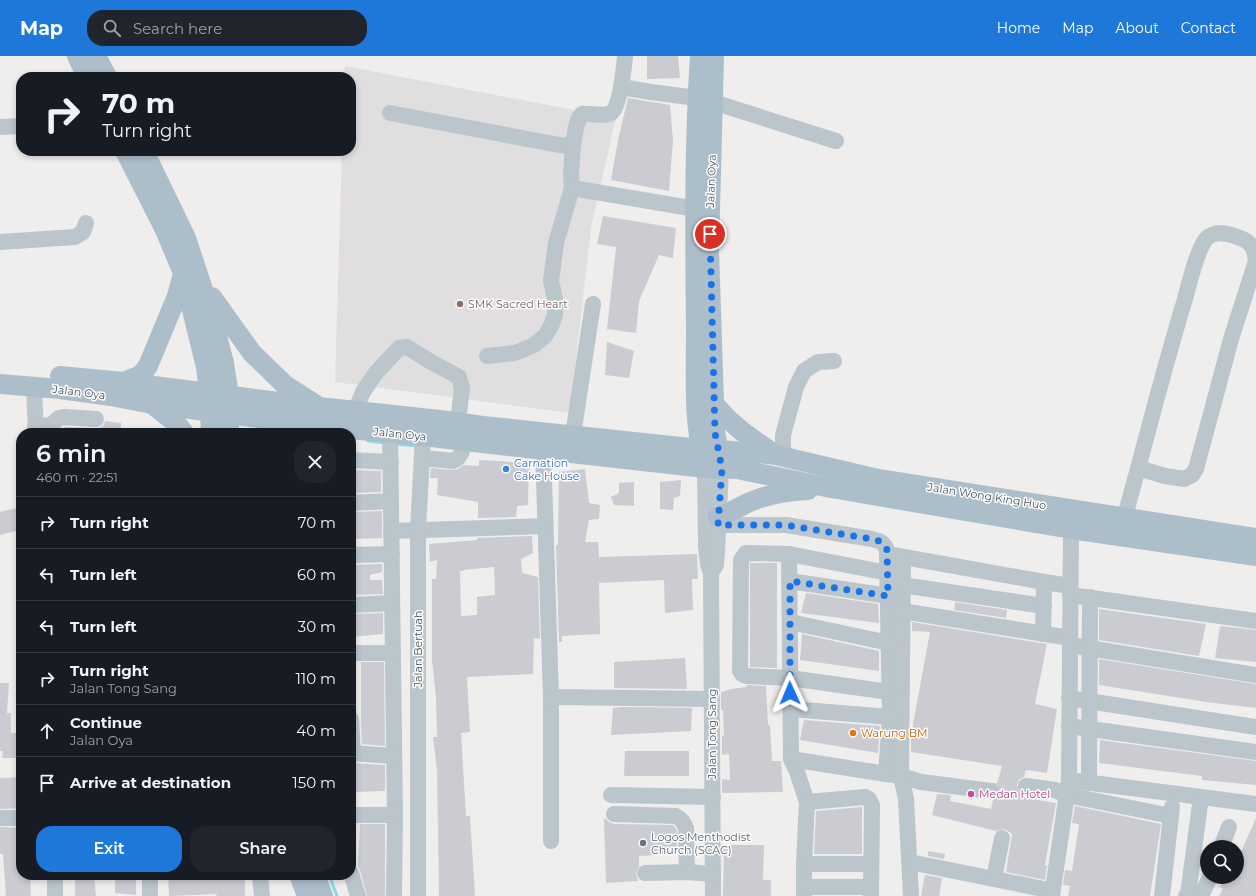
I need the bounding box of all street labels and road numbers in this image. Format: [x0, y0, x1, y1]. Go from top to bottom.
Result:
street label: Jalan Oya [703, 154, 719, 209]
street label: Jalan Oya [51, 382, 106, 402]
street label: Jalan Oya [372, 424, 427, 444]
street label: Jalan Wong King Huo [926, 480, 1047, 512]
street label: Jalan Bertuah [411, 610, 425, 689]
street label: Jalan Tong Sang [705, 689, 719, 780]

